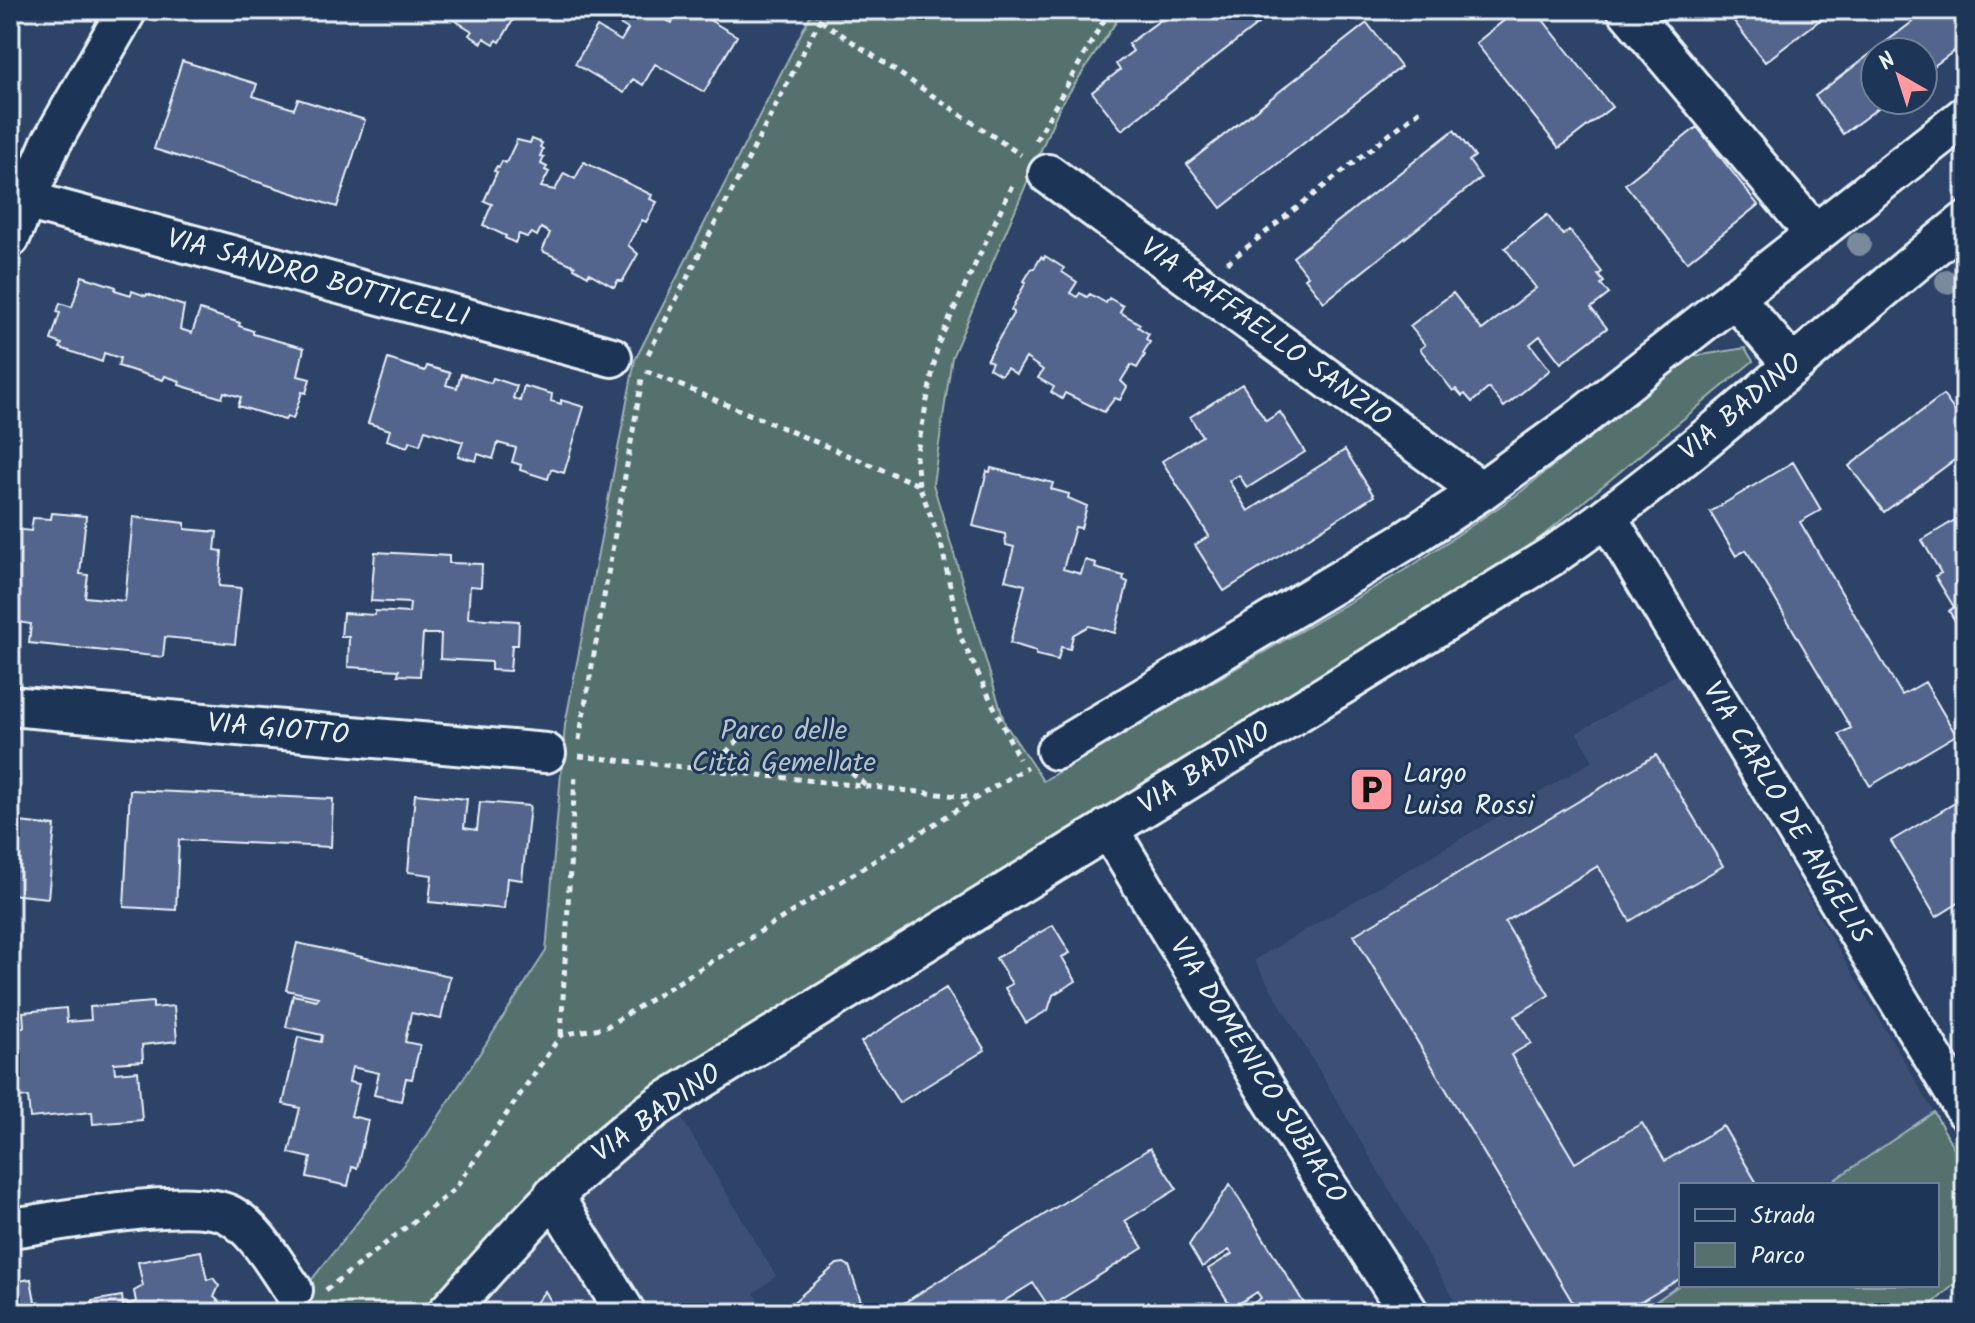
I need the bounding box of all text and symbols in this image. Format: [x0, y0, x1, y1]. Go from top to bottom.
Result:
north arrow [1859, 36, 1939, 116]
text: N [1872, 44, 1904, 80]
street label: VIA SANDRO BOTTICELLI [162, 217, 474, 341]
street label: VIA RAFFAELLO SANZIO [1130, 226, 1400, 440]
street label: VIA BADINO [1669, 343, 1813, 473]
street label: VIA CARLO DE ANGELIS [1690, 673, 1883, 953]
street label: VIA GIOTTO [205, 701, 351, 759]
park label: Parco delle Città Gemellate [692, 709, 877, 786]
street label: VIA BADINO [1130, 710, 1280, 828]
place label: Largo Luisa Rossi [1403, 752, 1536, 829]
parking icon: Largo Luisa Rossi [1348, 766, 1396, 814]
street label: VIA DOMENICO SUBIACO [1156, 929, 1358, 1213]
street label: VIA BADINO [583, 1053, 731, 1175]
legend [1679, 1183, 1939, 1287]
text: Strada [1751, 1197, 1815, 1236]
text: Parco [1751, 1237, 1805, 1276]

